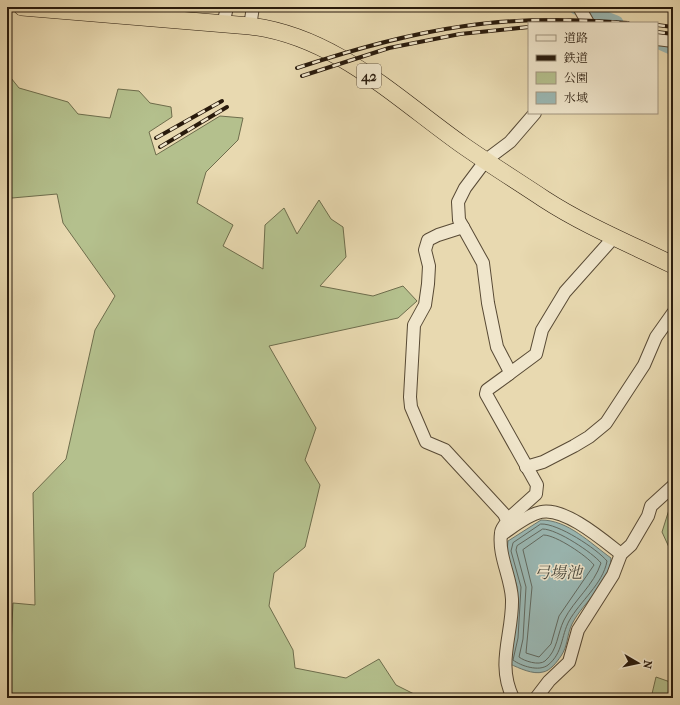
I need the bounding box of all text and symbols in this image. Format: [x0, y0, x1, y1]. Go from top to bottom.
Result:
legend [528, 22, 658, 114]
text: 道路 [564, 31, 588, 45]
text: 鉄道 [563, 51, 588, 65]
road number: 42 [357, 64, 381, 88]
text: 公園 [564, 71, 588, 85]
text: 水域 [564, 91, 588, 105]
water label: 弓場池 [534, 563, 584, 582]
north arrow [618, 643, 658, 683]
text: N [640, 659, 654, 670]

